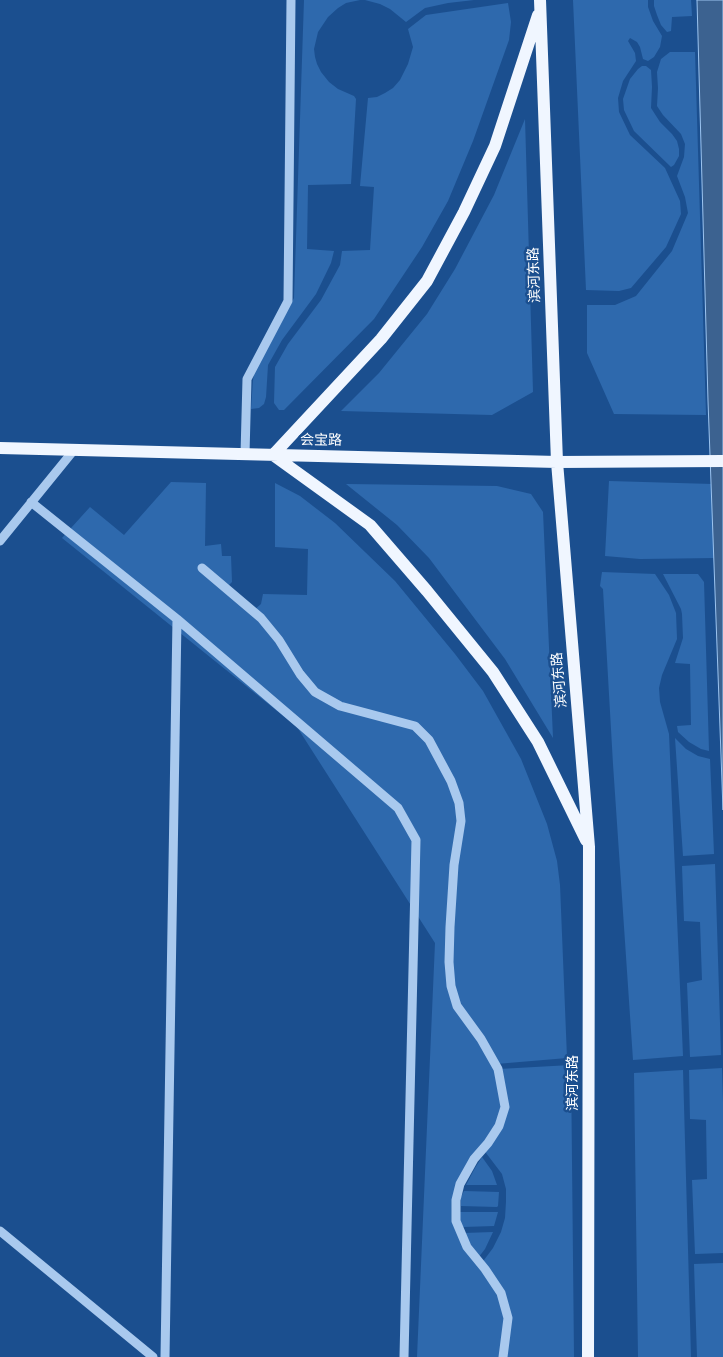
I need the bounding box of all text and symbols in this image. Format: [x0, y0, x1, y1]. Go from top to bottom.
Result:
street label: 滨河东路 [526, 247, 544, 303]
street label: 会宝路 [300, 432, 342, 450]
street label: 滨河东路 [549, 651, 571, 709]
street label: 滨河东路 [565, 1055, 581, 1111]

